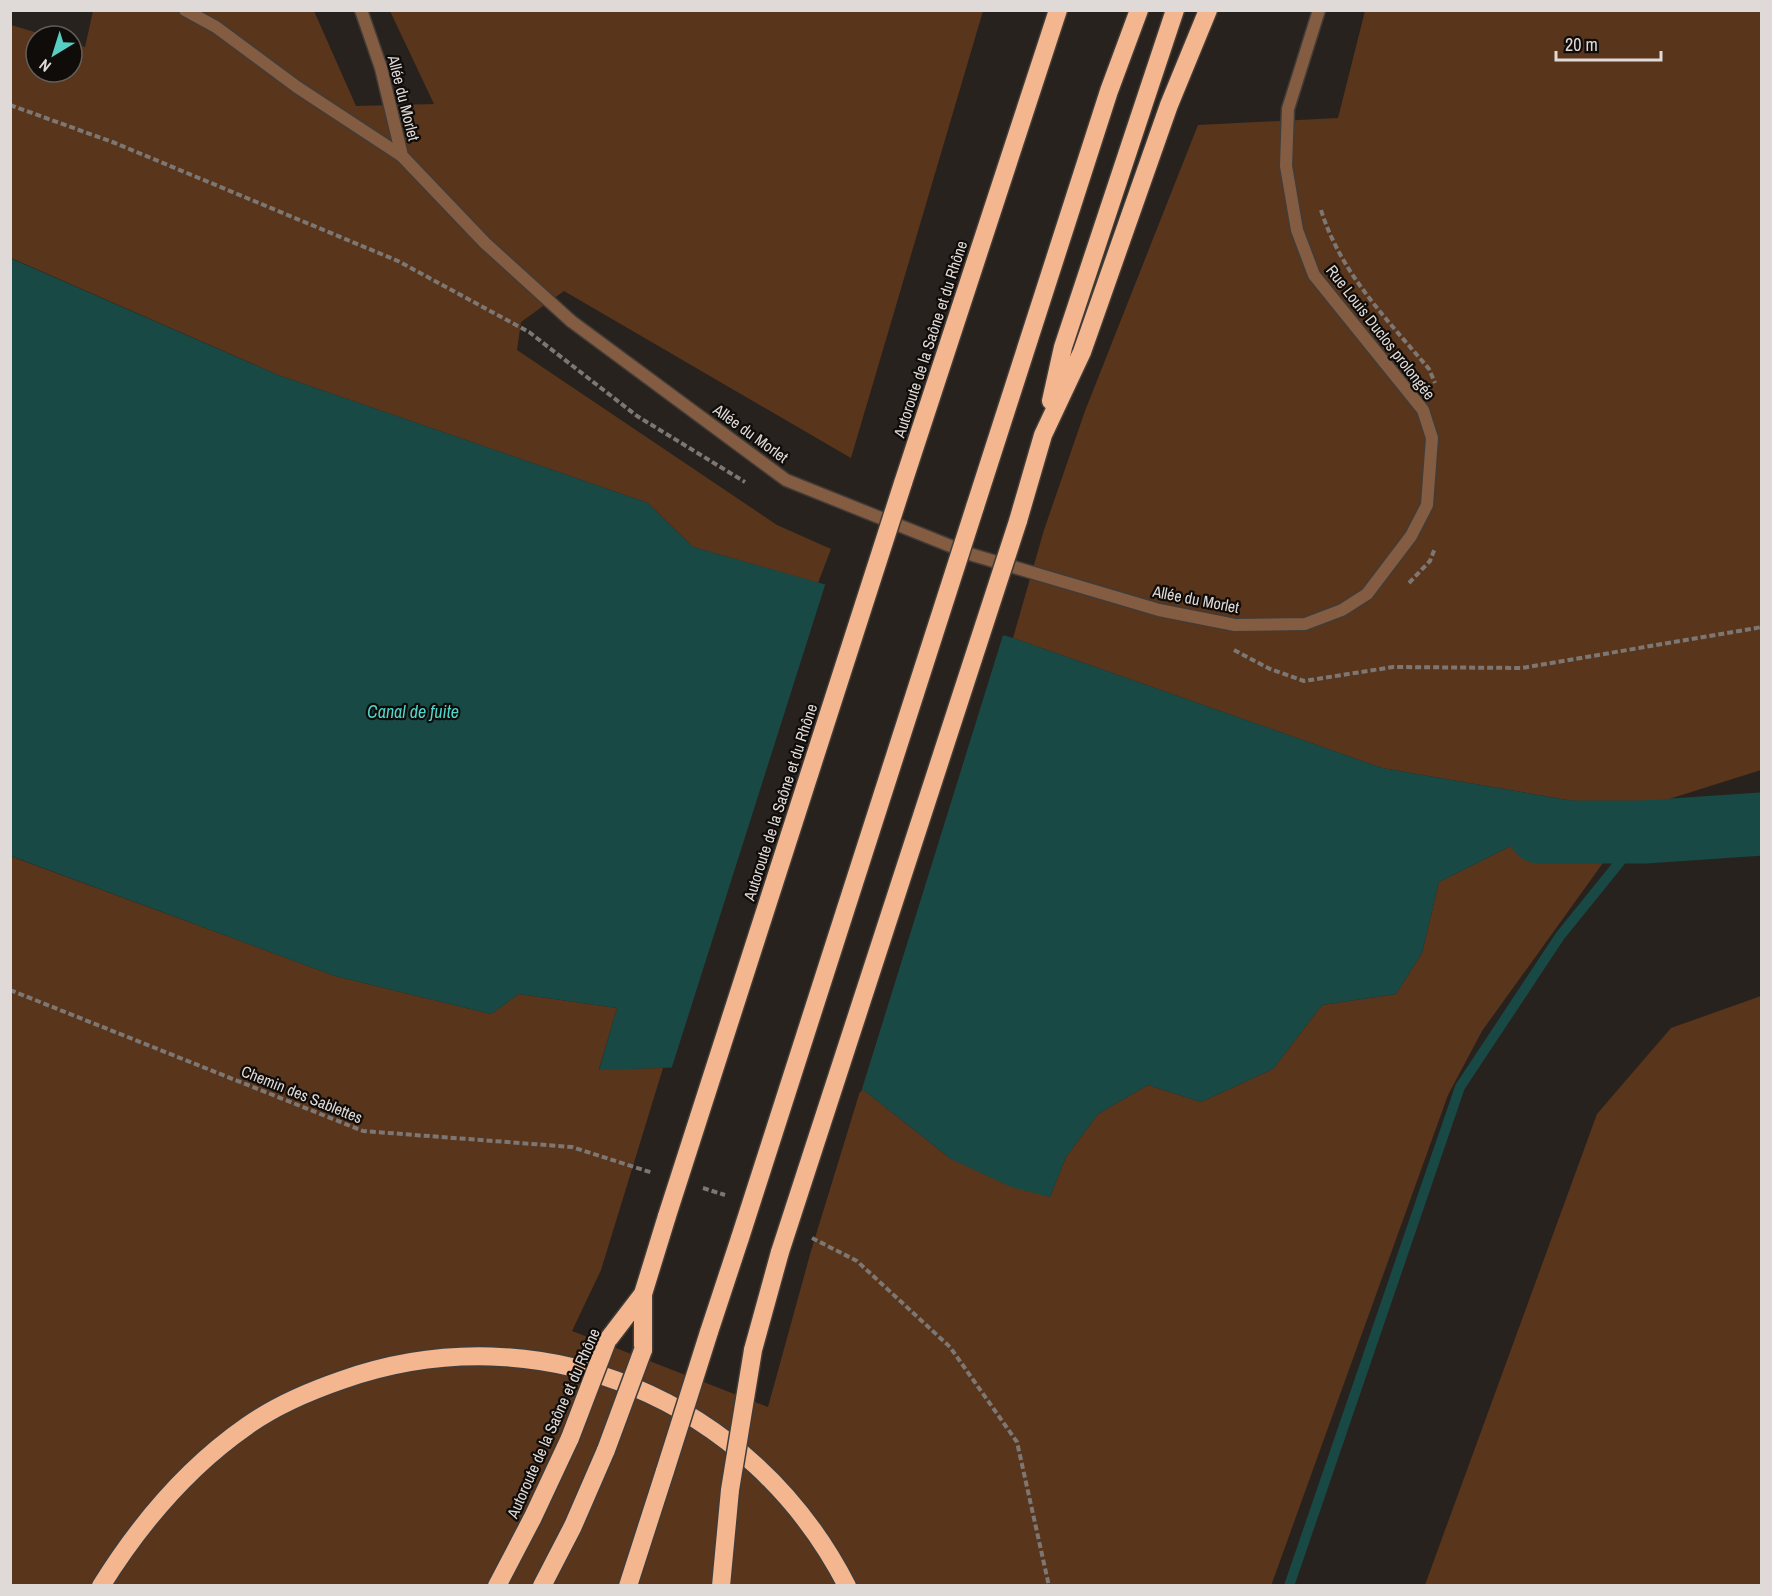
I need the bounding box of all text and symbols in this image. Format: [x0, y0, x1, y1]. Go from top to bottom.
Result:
north arrow [24, 24, 84, 84]
scale bar [1556, 24, 1661, 62]
text: 20 m [1565, 32, 1598, 57]
street label: Allée du Morlet [382, 52, 425, 143]
text: N [34, 54, 55, 77]
street label: Autoroute de la Saône et du Rhône [887, 238, 972, 441]
street label: Rue Louis Duclos prolongée [1321, 260, 1441, 404]
street label: Allée du Morlet [708, 398, 793, 468]
street label: Allée du Morlet [1150, 580, 1241, 618]
water label: Canal de fuite [367, 699, 459, 724]
street label: Autoroute de la Saône et du Rhône [737, 701, 822, 904]
street label: Chemin des Sablettes [238, 1060, 366, 1128]
street label: Autoroute de la Saône et du Rhône [501, 1325, 605, 1522]

